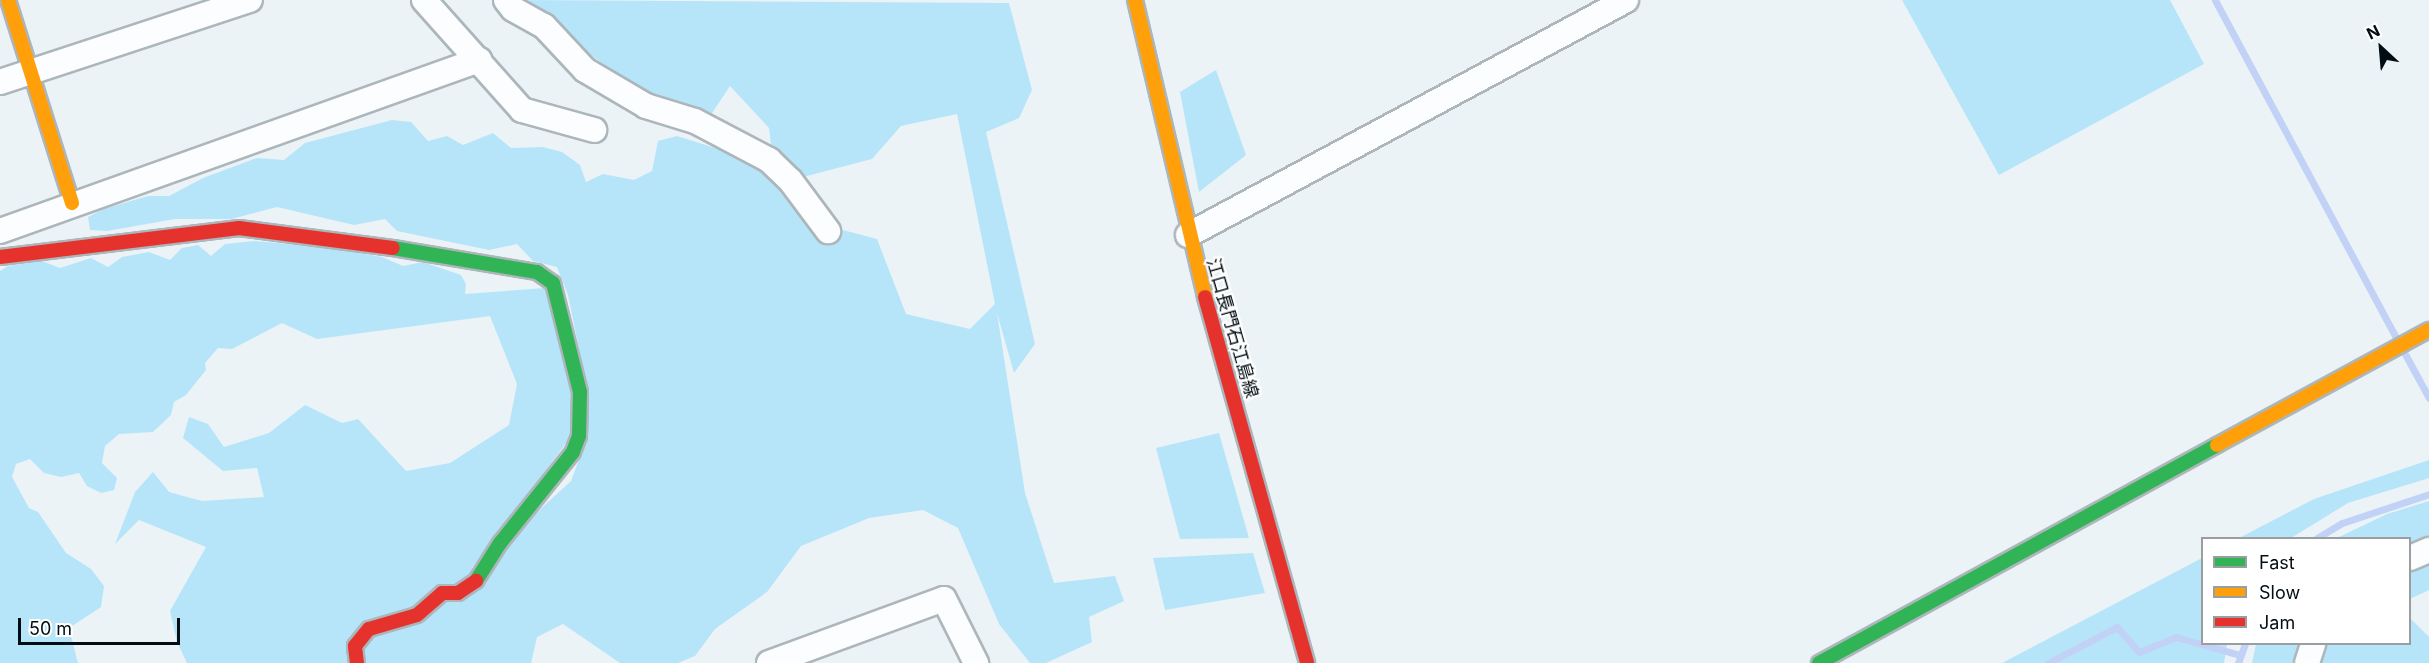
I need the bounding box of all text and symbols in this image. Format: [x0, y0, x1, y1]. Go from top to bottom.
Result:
north arrow [2351, 18, 2411, 78]
text: N [2363, 20, 2383, 43]
street label: 江口長門石江島線 [1202, 256, 1262, 400]
legend [2201, 537, 2411, 645]
text: Fast [2259, 552, 2295, 573]
text: Slow [2259, 582, 2300, 603]
scale bar [21, 606, 183, 644]
text: Jam [2259, 612, 2295, 633]
text: 50 m [29, 618, 72, 639]

